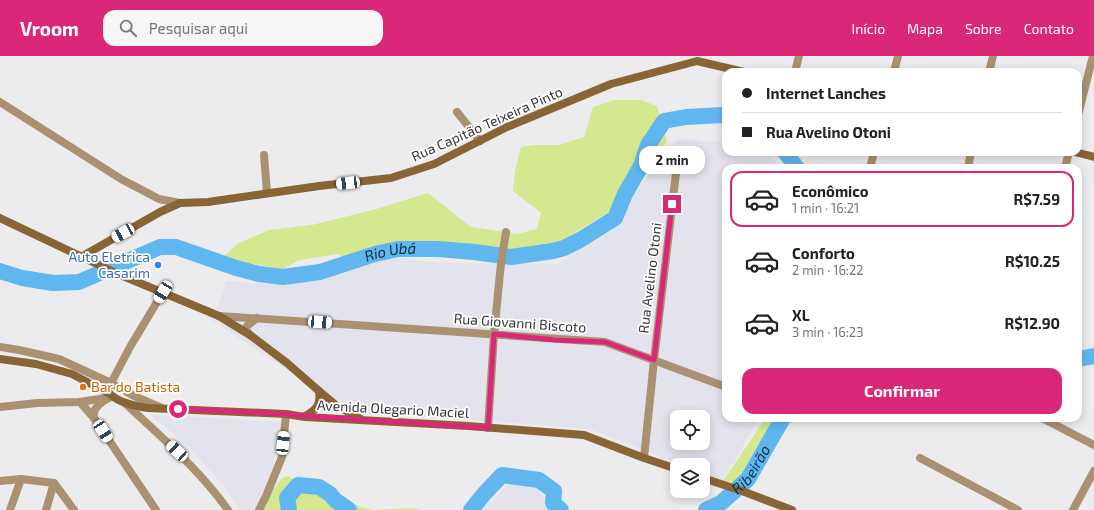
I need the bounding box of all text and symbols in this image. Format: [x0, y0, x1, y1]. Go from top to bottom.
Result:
search box [103, 10, 383, 46]
text: Vroom [20, 17, 79, 40]
icon: search [117, 17, 139, 39]
text: Pesquisar aqui [149, 19, 248, 37]
text: Início [852, 20, 885, 37]
text: Mapa [907, 20, 943, 37]
text: Sobre [965, 20, 1002, 37]
text: Contato [1024, 20, 1074, 37]
street label: Rua Capitão Teixeira Pinto [409, 82, 565, 165]
text: Internet Lanches [766, 84, 886, 102]
text: Rua Avelino Otoni [766, 123, 891, 141]
callout: 2 min [639, 146, 705, 174]
text: 2 min [655, 152, 689, 168]
car [335, 176, 361, 190]
icon: car [744, 181, 780, 217]
text: Econômico [792, 182, 869, 200]
text: R$7.59 [1014, 190, 1060, 208]
route end [663, 195, 681, 213]
text: 1 min · 16:21 [792, 200, 859, 216]
car [110, 222, 136, 244]
street label: Rua Avelino Otoni [634, 222, 665, 334]
water label: Rio Ubá [362, 239, 416, 265]
icon: car [744, 243, 780, 279]
text: Conforto [792, 244, 855, 262]
place label: Auto Eletrica Casarim [68, 248, 150, 281]
text: R$10.25 [1005, 252, 1060, 270]
marker: Auto Eletrica Casarim [153, 260, 163, 270]
text: 2 min · 16:22 [792, 262, 864, 278]
car [152, 279, 174, 305]
icon: car [744, 305, 780, 341]
text: XL [792, 306, 810, 324]
street label: Rua Giovanni Biscoto [453, 309, 587, 336]
text: R$12.90 [1004, 314, 1060, 332]
car [308, 315, 332, 329]
text: 3 min · 16:23 [792, 324, 863, 340]
button: Confirmar [742, 368, 1062, 414]
place label: Bar do Batista [91, 378, 180, 395]
marker: Bar do Batista [78, 382, 88, 392]
street label: Avenida Olegario Maciel [317, 396, 470, 421]
route start [169, 400, 187, 418]
map controls [670, 410, 710, 498]
button: locate [670, 410, 710, 450]
car [91, 418, 115, 444]
car [276, 430, 290, 456]
car [164, 438, 190, 464]
water label: Ribeirão [727, 442, 774, 497]
button: layers [670, 458, 710, 498]

